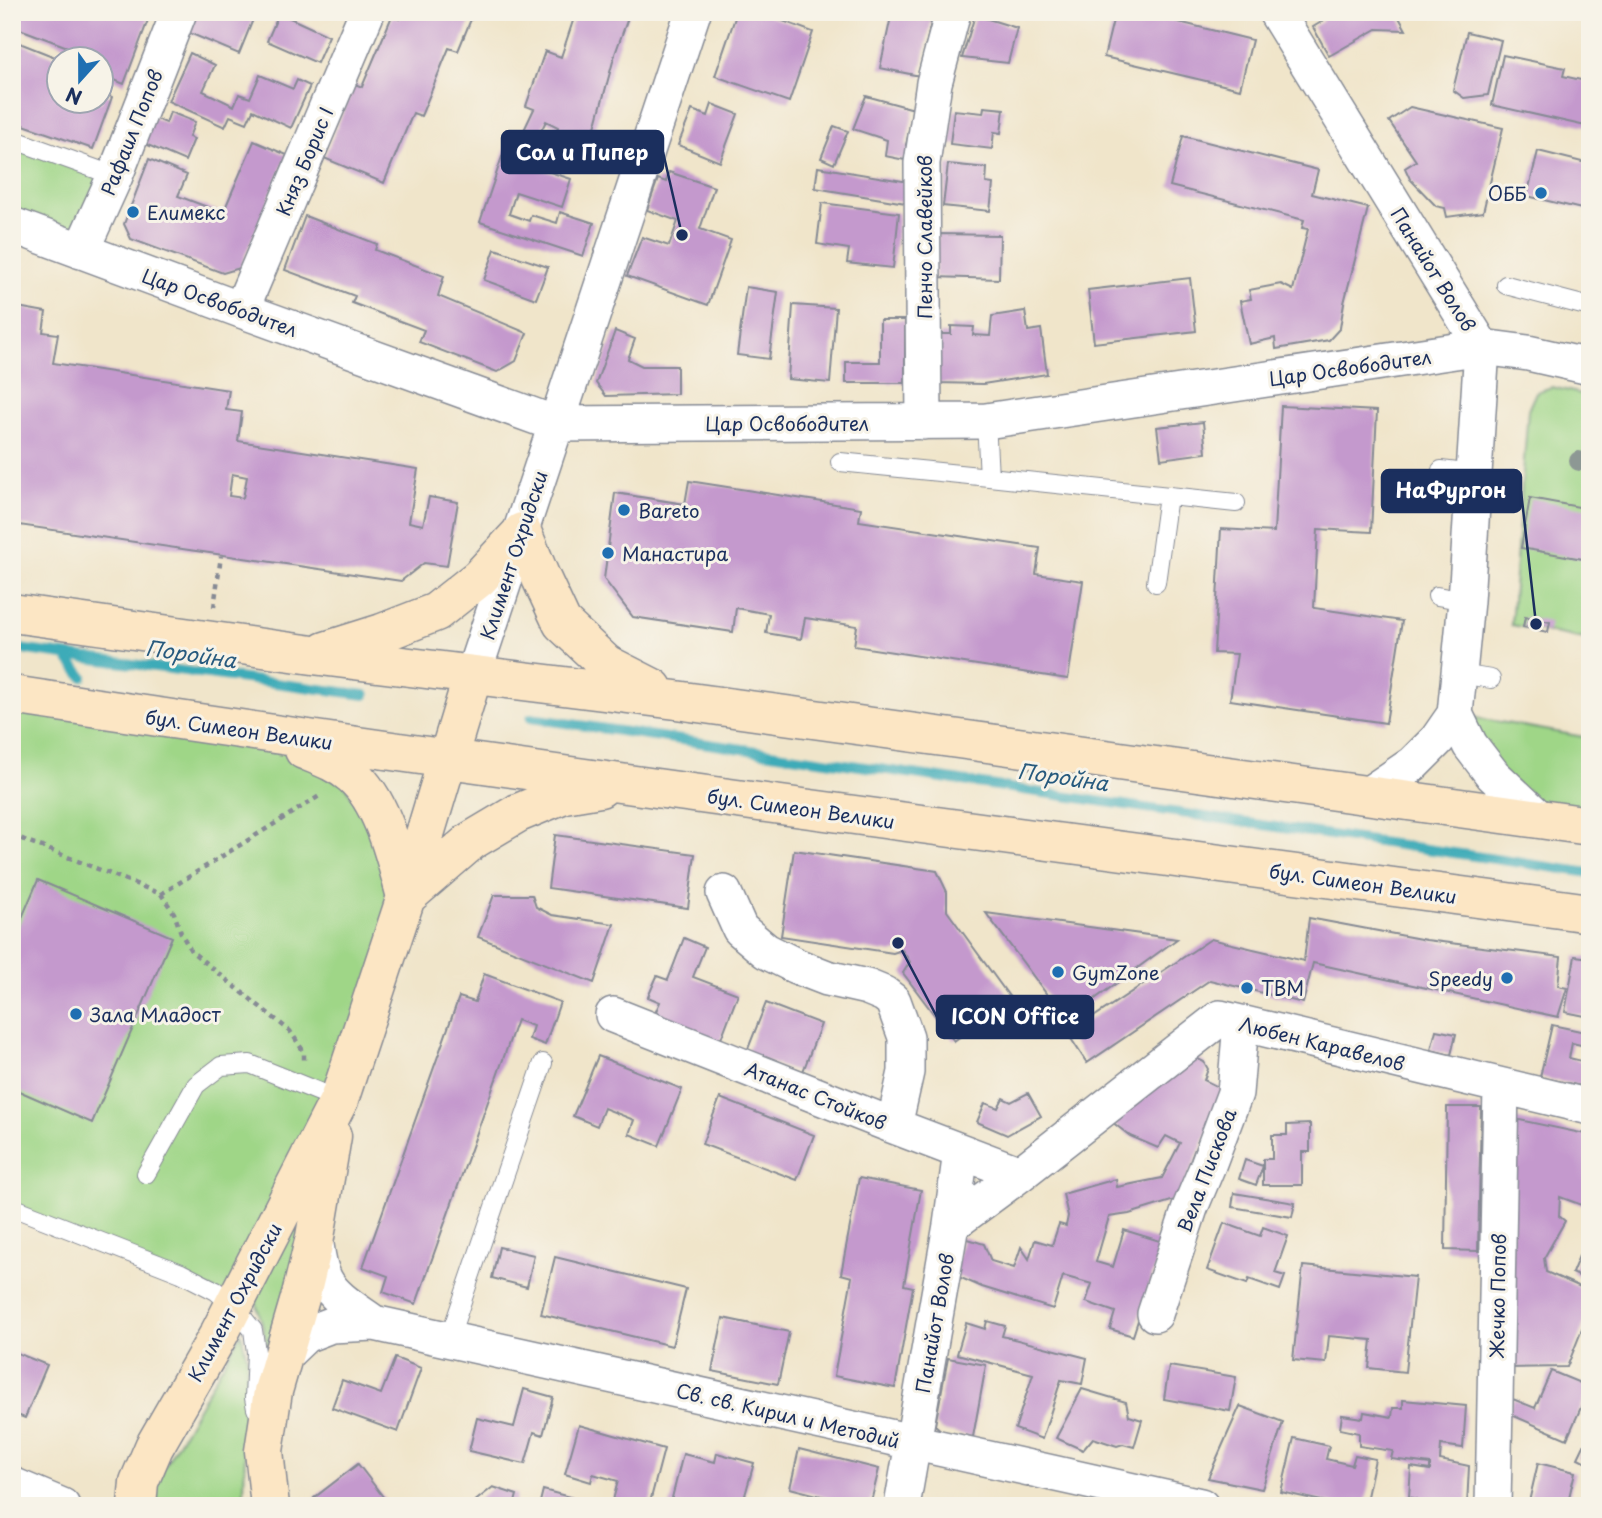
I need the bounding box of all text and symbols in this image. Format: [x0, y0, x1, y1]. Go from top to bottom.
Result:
north arrow [46, 46, 116, 116]
street label: Рафаил Попов [93, 65, 169, 199]
text: N [62, 81, 86, 113]
street label: Княз Борис I [268, 102, 340, 220]
callout: Сол и Пипер [502, 131, 663, 173]
text: Сол и Пипер [516, 135, 648, 167]
street label: Пенчо Славейков [910, 155, 938, 319]
place label: ОББ [1488, 179, 1527, 207]
marker: ОББ [1533, 185, 1549, 201]
place label: Елимекс [147, 198, 225, 226]
street label: Панайот Волов [1385, 202, 1483, 336]
marker: Елимекс [125, 204, 141, 220]
street label: Цар Освободител [138, 261, 302, 343]
street label: Цар Освободител [1267, 342, 1433, 392]
street label: Цар Освободител [705, 409, 869, 437]
street label: Климент Охридски [472, 467, 554, 643]
callout: НаФургон [1382, 470, 1521, 512]
text: НаФургон [1395, 473, 1507, 505]
place label: Bareto [638, 496, 700, 524]
marker: Bareto [616, 502, 632, 518]
place label: Манастира [622, 539, 728, 567]
marker: Манастира [600, 545, 616, 561]
water label: Поройна [144, 631, 239, 675]
street label: бул. Симеон Велики [143, 702, 335, 756]
water label: Поройна [1016, 754, 1111, 798]
street label: бул. Симеон Велики [705, 781, 897, 835]
street label: бул. Симеон Велики [1267, 856, 1459, 910]
place label: GymZone [1072, 958, 1160, 986]
marker: GymZone [1050, 964, 1066, 980]
place label: Speedy [1429, 964, 1493, 992]
marker: Speedy [1499, 970, 1515, 986]
place label: ТВМ [1261, 974, 1304, 1002]
marker: ТВМ [1239, 980, 1255, 996]
callout: ICON Office [937, 996, 1093, 1038]
text: ICON Office [951, 999, 1079, 1031]
place label: Зала Младост [89, 1000, 222, 1028]
marker: Зала Младост [68, 1006, 84, 1022]
street label: Любен Каравелов [1236, 1009, 1408, 1077]
street label: Атанас Стойков [741, 1054, 891, 1136]
street label: Вела Пискова [1170, 1104, 1243, 1236]
street label: Климент Охридски [180, 1217, 288, 1387]
street label: Жечко Попов [1482, 1233, 1512, 1359]
street label: Панайот Волов [908, 1251, 960, 1395]
street label: Св. св. Кирил и Методий [674, 1376, 902, 1454]

